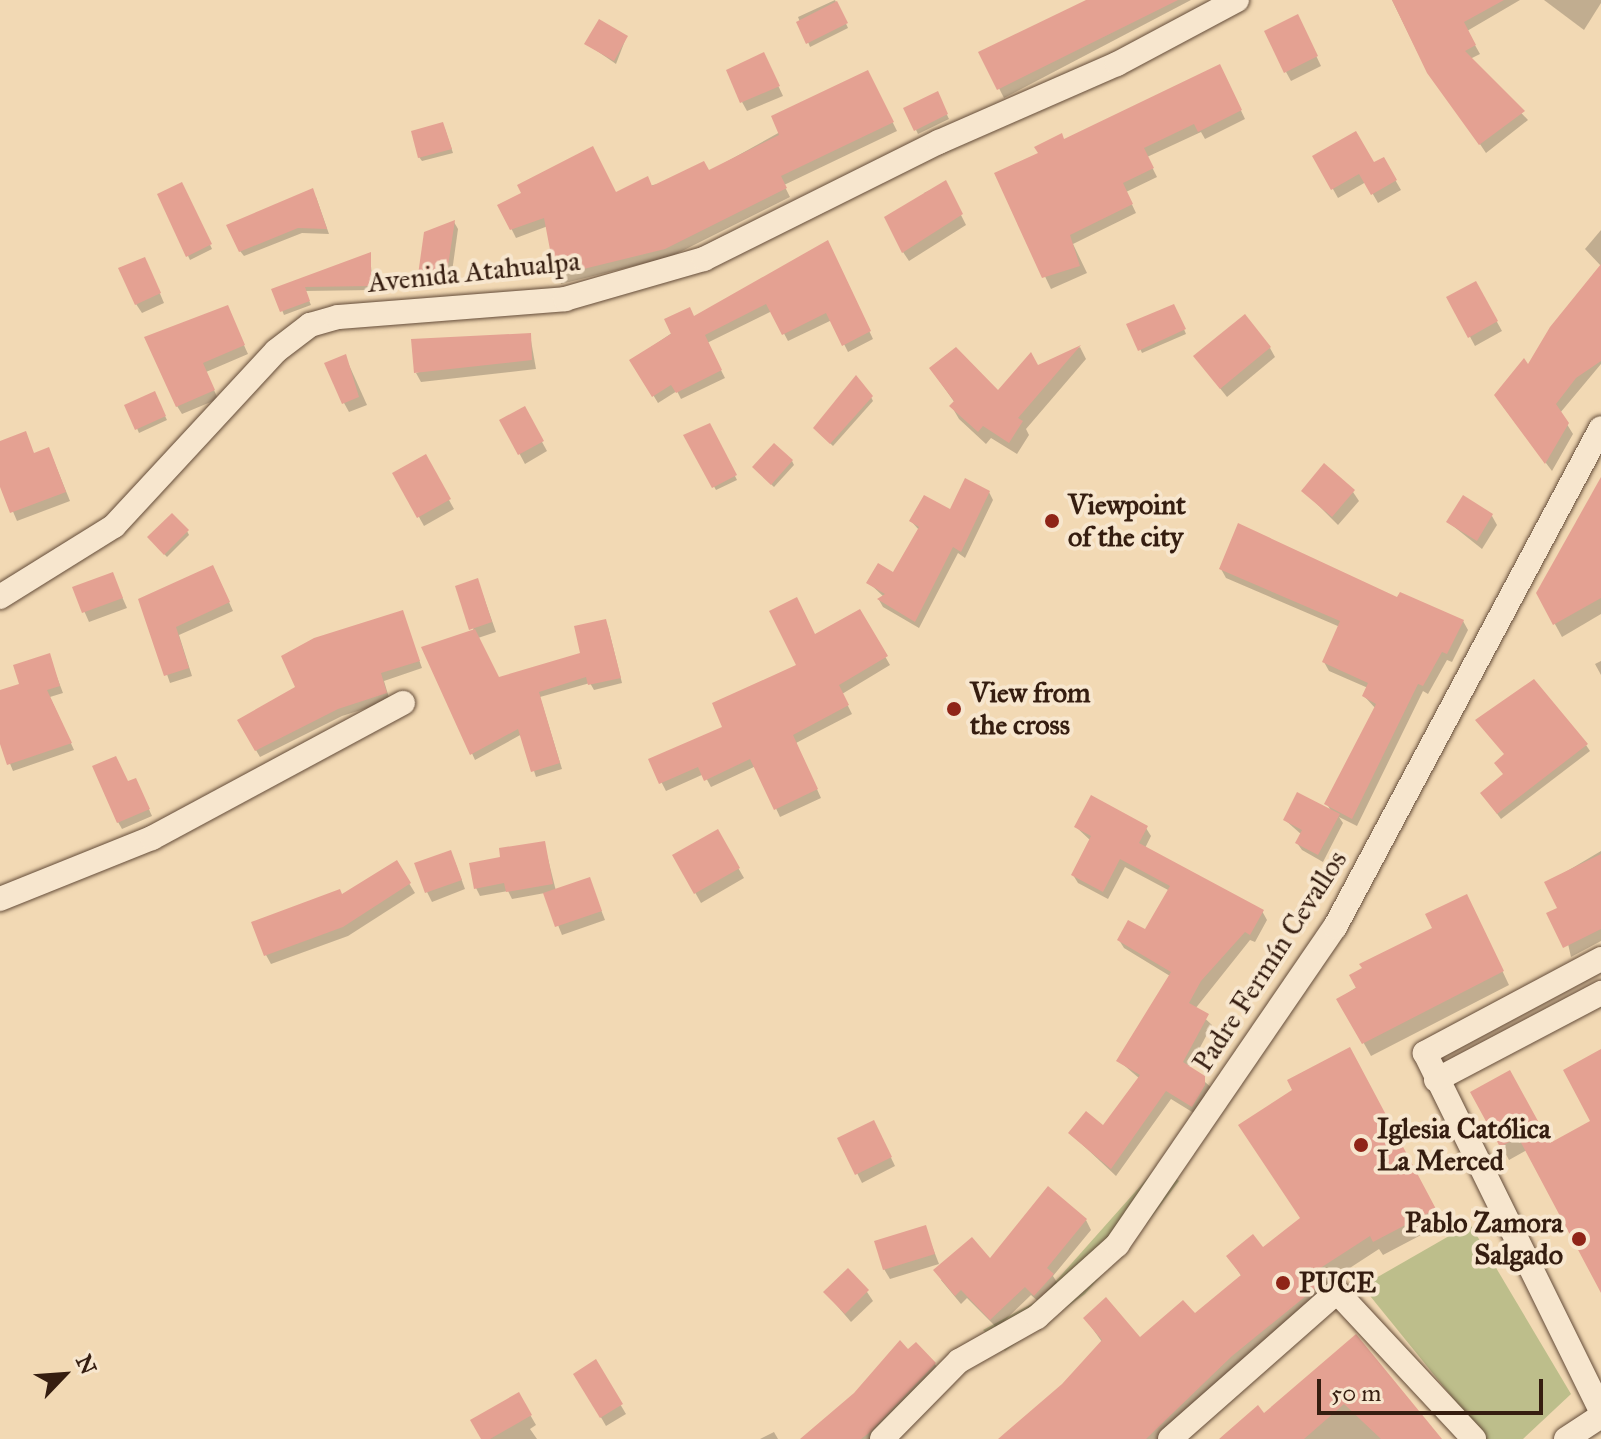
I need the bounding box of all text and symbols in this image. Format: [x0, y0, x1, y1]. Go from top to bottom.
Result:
street label: Avenida Atahualpa [366, 244, 582, 300]
place label: Viewpoint of the city [1068, 488, 1186, 554]
marker: Viewpoint of the city [1043, 512, 1061, 530]
place label: View from the cross [970, 676, 1091, 742]
marker: View from the cross [945, 700, 963, 718]
street label: Padre Fermín Cevallos [1186, 844, 1354, 1078]
place label: Iglesia Católica La Merced [1377, 1112, 1551, 1178]
marker: Iglesia Católica La Merced [1352, 1136, 1370, 1154]
place label: Pablo Zamora Salgado [1405, 1206, 1563, 1272]
marker: Pablo Zamora Salgado [1570, 1230, 1588, 1248]
place label: PUCE [1299, 1266, 1376, 1300]
marker: PUCE [1274, 1274, 1292, 1292]
north arrow [24, 1335, 104, 1415]
text: N [70, 1350, 102, 1379]
scale bar [1321, 1363, 1547, 1413]
text: 50 m [1331, 1378, 1381, 1408]

